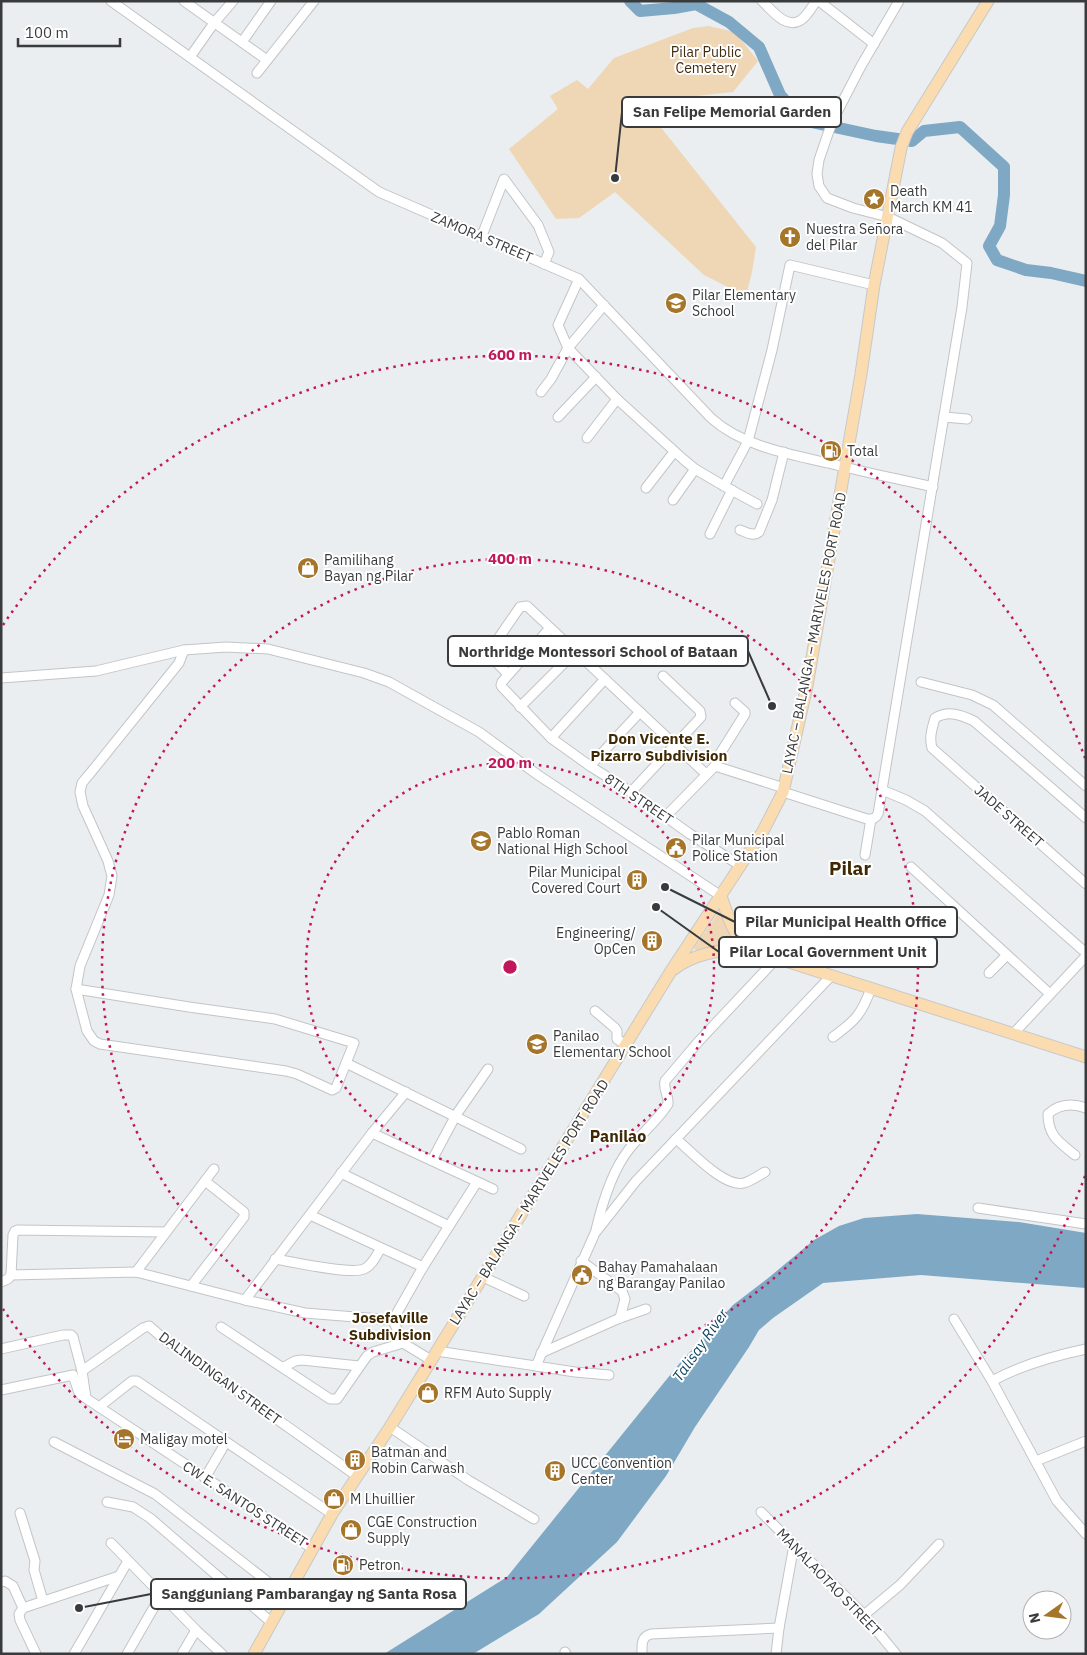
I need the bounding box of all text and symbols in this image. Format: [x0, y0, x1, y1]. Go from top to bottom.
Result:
scale bar [18, 15, 120, 47]
text: 100 m [25, 23, 69, 42]
park label: Pilar Public Cemetery [671, 43, 741, 77]
callout: San Felipe Memorial Garden [622, 97, 841, 127]
text: San Felipe Memorial Garden [633, 102, 831, 121]
place label: Death March KM 41 [890, 182, 973, 216]
place icon: Death March KM 41 [862, 187, 886, 211]
street label: ZAMORA STREET [428, 207, 536, 267]
place label: Nuestra Señora del Pilar [806, 220, 904, 254]
church icon: Nuestra Señora del Pilar [778, 225, 802, 249]
place label: Pilar Elementary School [692, 286, 796, 320]
school or university icon: Pilar Elementary School [664, 291, 688, 315]
text: 600 m [488, 345, 532, 364]
fuel station icon: Total [819, 439, 843, 463]
place label: Total [847, 442, 878, 460]
street label: LAYAC – BALANGA – MARIVELES PORT ROAD [778, 491, 850, 775]
text: 400 m [488, 549, 532, 568]
place label: Pamilihang Bayan ng Pilar [324, 551, 413, 585]
shop icon: Pamilihang Bayan ng Pilar [296, 556, 320, 580]
callout: Northridge Montessori School of Bataan [448, 636, 748, 666]
text: Northridge Montessori School of Bataan [458, 642, 738, 661]
district label: Don Vicente E. Pizarro Subdivision [591, 729, 727, 765]
text: 200 m [488, 753, 532, 772]
street label: 8TH STREET [601, 769, 677, 829]
street label: JADE STREET [971, 781, 1047, 851]
place label: Pablo Roman National High School [497, 824, 628, 858]
school or university icon: Pablo Roman National High School [469, 829, 493, 853]
place label: Pilar Municipal Police Station [692, 831, 785, 865]
public building icon: Pilar Municipal Police Station [664, 836, 688, 860]
district label: Pilar [829, 856, 871, 880]
place label: Pilar Municipal Covered Court [529, 863, 621, 897]
building icon: Pilar Municipal Covered Court [625, 868, 649, 892]
callout: Pilar Municipal Health Office [735, 907, 957, 937]
text: Pilar Municipal Health Office [745, 912, 947, 931]
place label: Engineering/ OpCen [556, 924, 636, 958]
building icon: Engineering/ OpCen [640, 929, 664, 953]
callout: Pilar Local Government Unit [719, 937, 937, 967]
text: Pilar Local Government Unit [729, 942, 927, 961]
centre of rings [501, 958, 519, 976]
place label: Panilao Elementary School [553, 1027, 671, 1061]
school or university icon: Panilao Elementary School [525, 1032, 549, 1056]
street label: LAYAC – BALANGA – MARIVELES PORT ROAD [445, 1076, 613, 1328]
district label: Panilao [590, 1126, 646, 1146]
place label: Bahay Pamahalaan ng Barangay Panilao [598, 1258, 725, 1292]
public building icon: Bahay Pamahalaan ng Barangay Panilao [570, 1263, 594, 1287]
water label: Talisay River [668, 1305, 732, 1385]
district label: Josefaville Subdivision [349, 1308, 431, 1344]
street label: DALINDINGAN STREET [155, 1328, 285, 1428]
shop icon: RFM Auto Supply [416, 1381, 440, 1405]
place label: RFM Auto Supply [444, 1384, 551, 1402]
hotel icon: Maligay motel [112, 1427, 136, 1451]
place label: Maligay motel [140, 1430, 228, 1448]
place label: Batman and Robin Carwash [371, 1443, 465, 1477]
building icon: Batman and Robin Carwash [343, 1448, 367, 1472]
place label: UCC Convention Center [571, 1454, 672, 1488]
street label: CW E. SANTOS STREET [179, 1457, 311, 1551]
building icon: UCC Convention Center [543, 1459, 567, 1483]
shop icon: M Lhuillier [322, 1487, 346, 1511]
place label: M Lhuillier [350, 1490, 415, 1508]
place label: CGE Construction Supply [367, 1513, 477, 1547]
shop icon: CGE Construction Supply [339, 1518, 363, 1542]
street label: MANALAOTAO STREET [773, 1524, 885, 1640]
fuel station icon: Petron [331, 1553, 355, 1577]
place label: Petron [359, 1556, 401, 1574]
callout: Sangguniang Pambarangay ng Santa Rosa [151, 1579, 466, 1609]
text: Sangguniang Pambarangay ng Santa Rosa [161, 1584, 457, 1603]
north arrow [1022, 1590, 1072, 1640]
text: N [1024, 1611, 1044, 1625]

